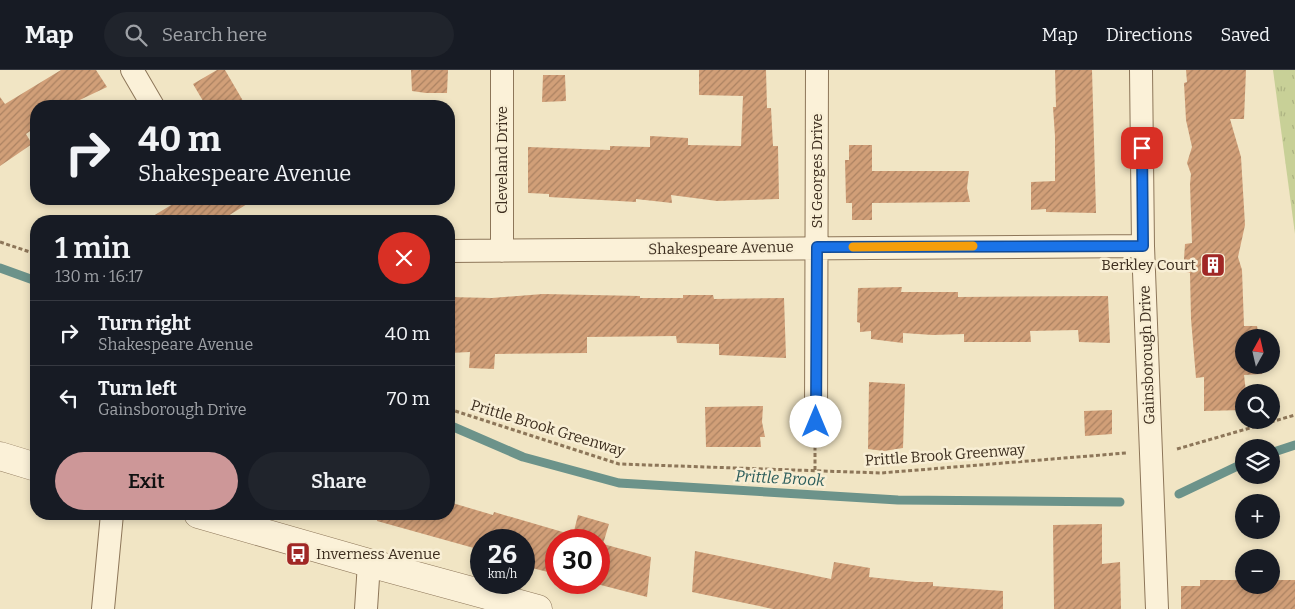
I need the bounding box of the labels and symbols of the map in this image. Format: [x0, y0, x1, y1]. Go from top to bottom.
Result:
street label: Cleveland Drive [493, 106, 511, 214]
street label: St Georges Drive [808, 114, 826, 228]
pin [1121, 127, 1163, 169]
street label: Shakespeare Avenue [648, 238, 794, 258]
building icon: Berkley Court [1200, 252, 1226, 278]
place label: Berkley Court [1101, 256, 1197, 274]
street label: Gainsborough Drive [1136, 285, 1158, 425]
north arrow [1235, 329, 1280, 374]
position arrow [789, 395, 841, 447]
street label: Prittle Brook Greenway [469, 396, 627, 460]
street label: Prittle Brook Greenway [864, 440, 1026, 470]
water label: Prittle Brook [735, 466, 826, 490]
speed limit sign: 30 [545, 529, 610, 594]
bus stop icon: Inverness Avenue [285, 541, 311, 567]
place label: Inverness Avenue [316, 545, 440, 563]

